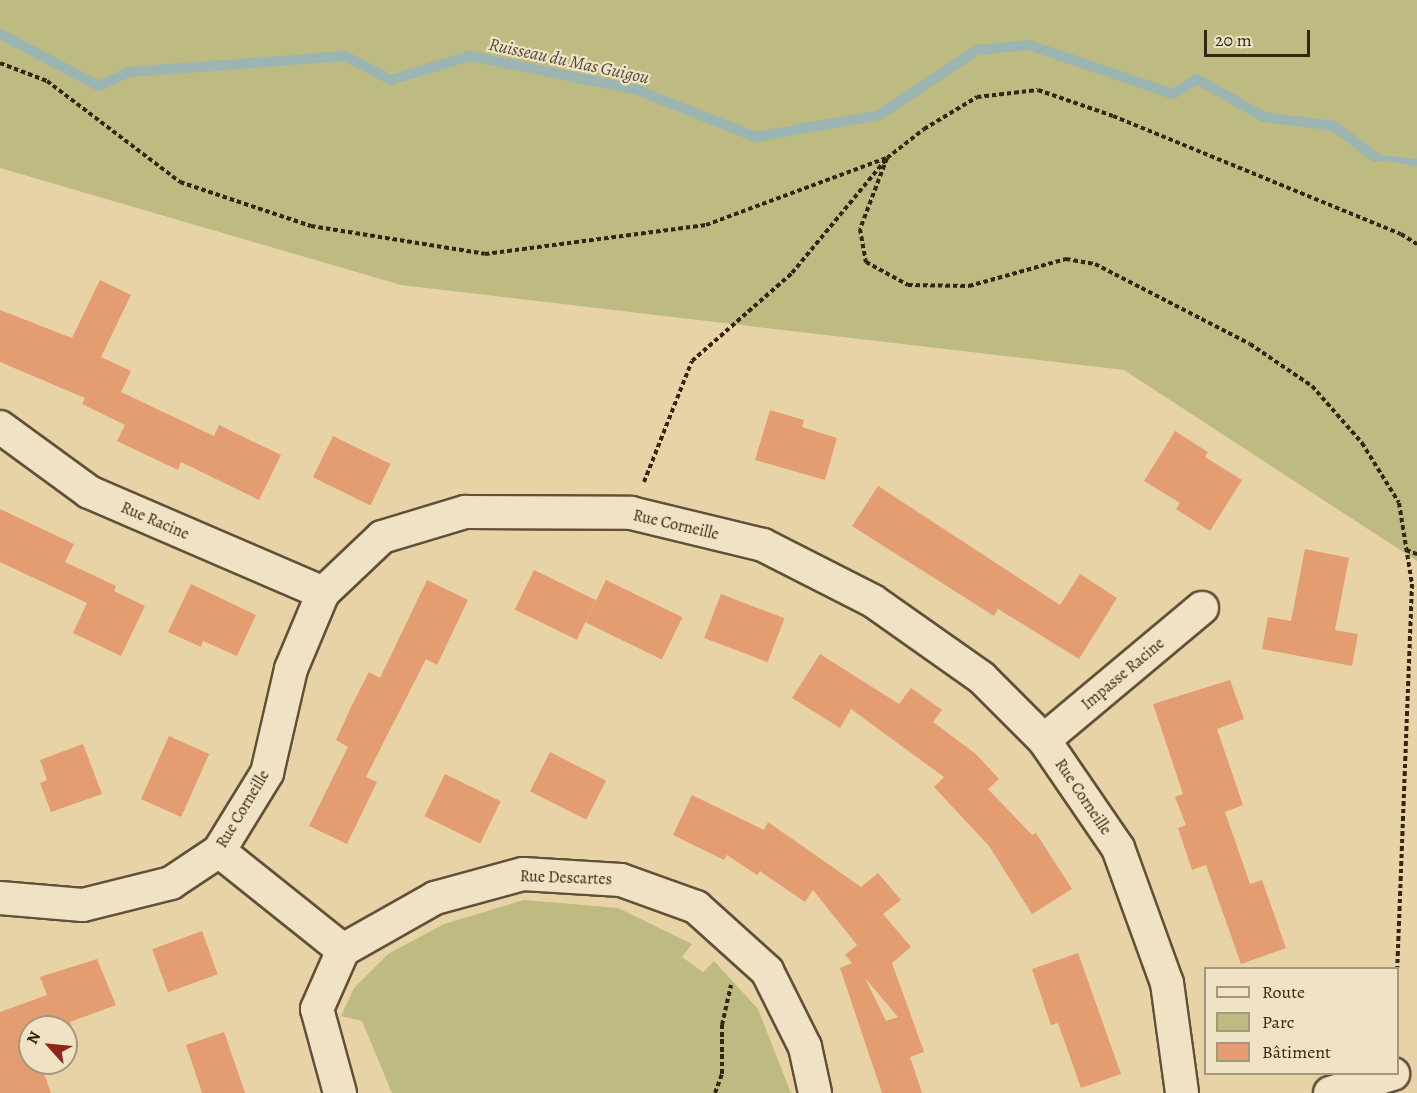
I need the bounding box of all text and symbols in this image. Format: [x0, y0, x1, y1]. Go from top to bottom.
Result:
scale bar [1207, 18, 1314, 56]
text: 20 m [1215, 28, 1252, 52]
water label: Ruisseau du Mas Guigou [487, 33, 651, 89]
street label: Rue Racine [118, 498, 192, 544]
street label: Rue Corneille [631, 506, 721, 544]
street label: Impasse Racine [1078, 634, 1168, 714]
street label: Rue Corneille [1051, 755, 1115, 839]
street label: Rue Corneille [212, 767, 274, 851]
street label: Rue Descartes [520, 867, 612, 889]
legend [1204, 967, 1399, 1075]
text: Route [1262, 980, 1305, 1004]
text: Parc [1262, 1010, 1294, 1034]
north arrow [18, 1015, 78, 1075]
text: N [21, 1028, 46, 1048]
text: Bâtiment [1262, 1040, 1331, 1064]

